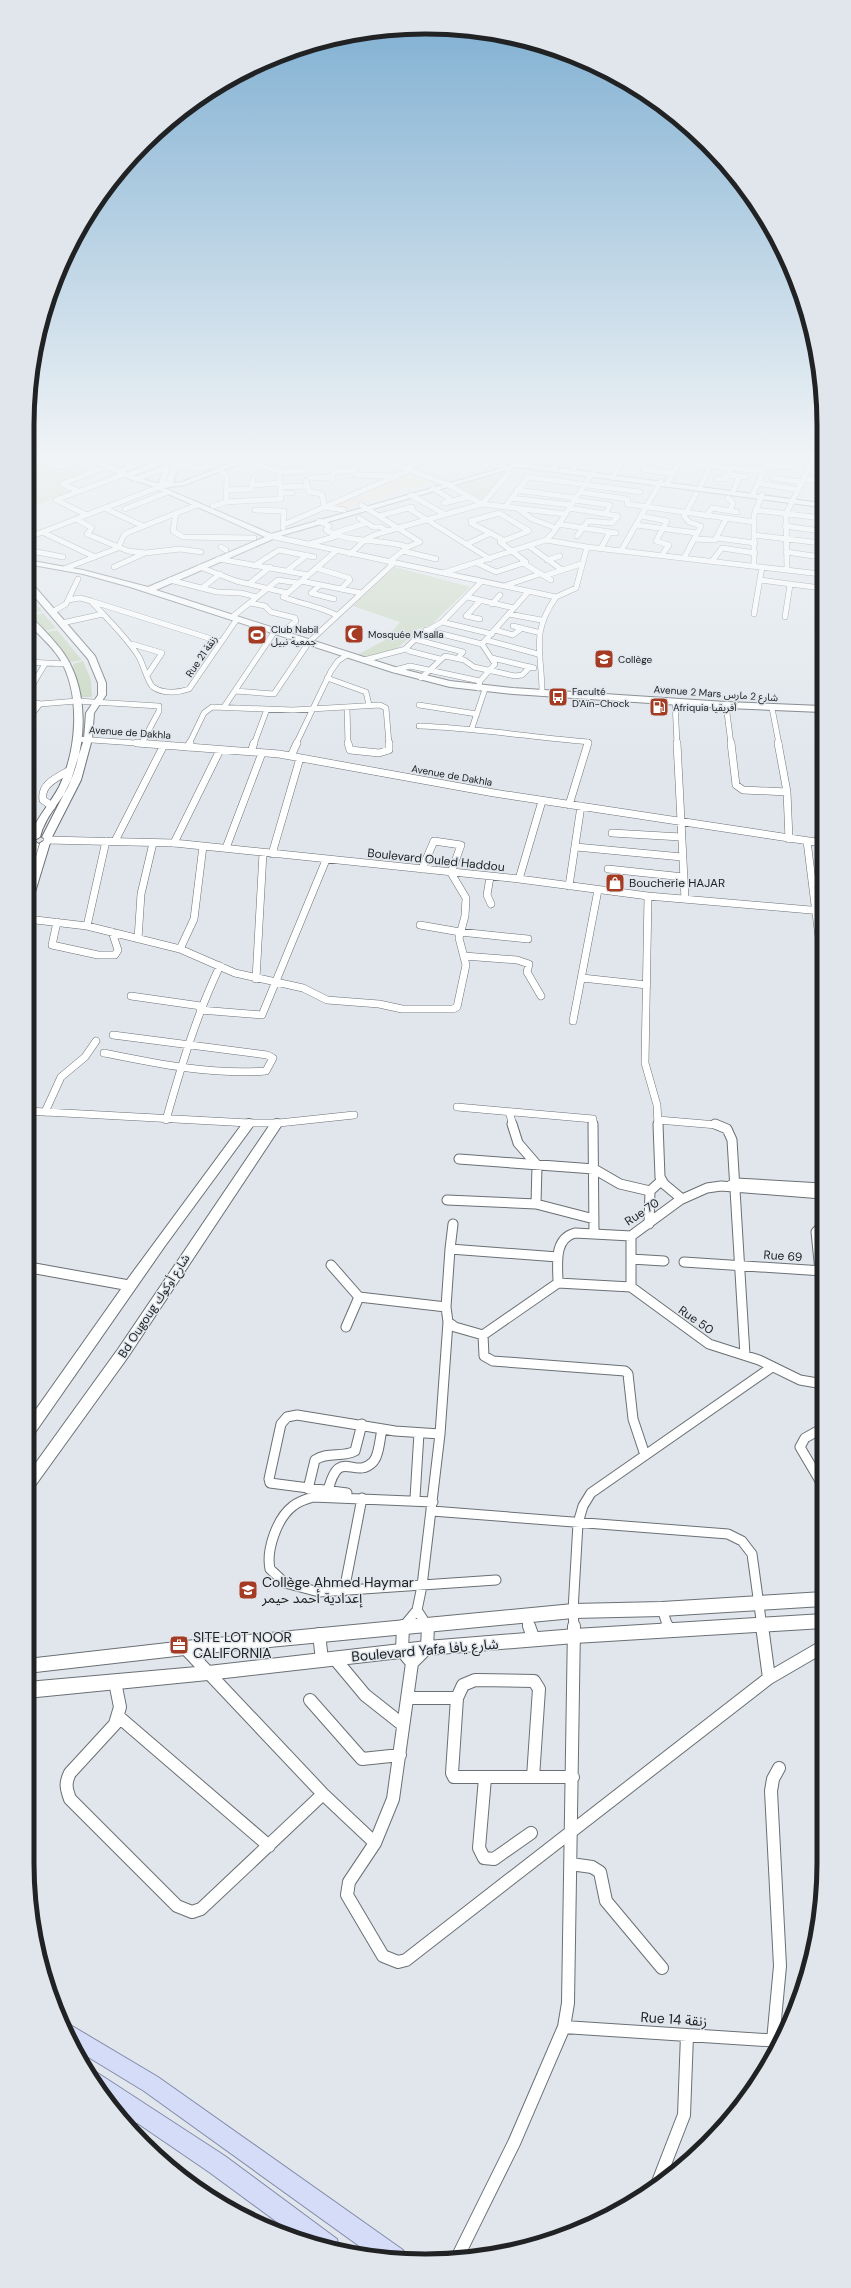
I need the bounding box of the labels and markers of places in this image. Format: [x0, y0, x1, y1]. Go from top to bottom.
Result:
place label: Club Nabil جمعية نبيل [271, 623, 318, 648]
mosque icon: Mosquée M'salla [343, 623, 365, 645]
sports icon: Club Nabil جمعية نبيل [246, 624, 268, 646]
place label: Mosquée M'salla [368, 628, 444, 641]
school or university icon: Collège [593, 648, 615, 670]
place label: Collège [618, 653, 653, 666]
place label: Faculté D'Aïn-Chock [572, 685, 630, 710]
bus stop icon: Faculté D'Aïn-Chock [547, 686, 569, 708]
fuel station icon: Afriquia أفريقيا [648, 696, 670, 718]
place label: Afriquia أفريقيا [673, 701, 737, 714]
shop icon: Boucherie HAJAR [604, 872, 626, 894]
place label: Boucherie HAJAR [629, 875, 725, 891]
place label: Collège Ahmed Haymar إعدادية أحمد حيمر [261, 1573, 414, 1608]
school or university icon: Collège Ahmed Haymar إعدادية أحمد حيمر [237, 1579, 259, 1601]
place label: SITE LOT NOOR CALIFORNIA [193, 1628, 292, 1662]
office icon: SITE LOT NOOR CALIFORNIA [168, 1634, 190, 1656]

